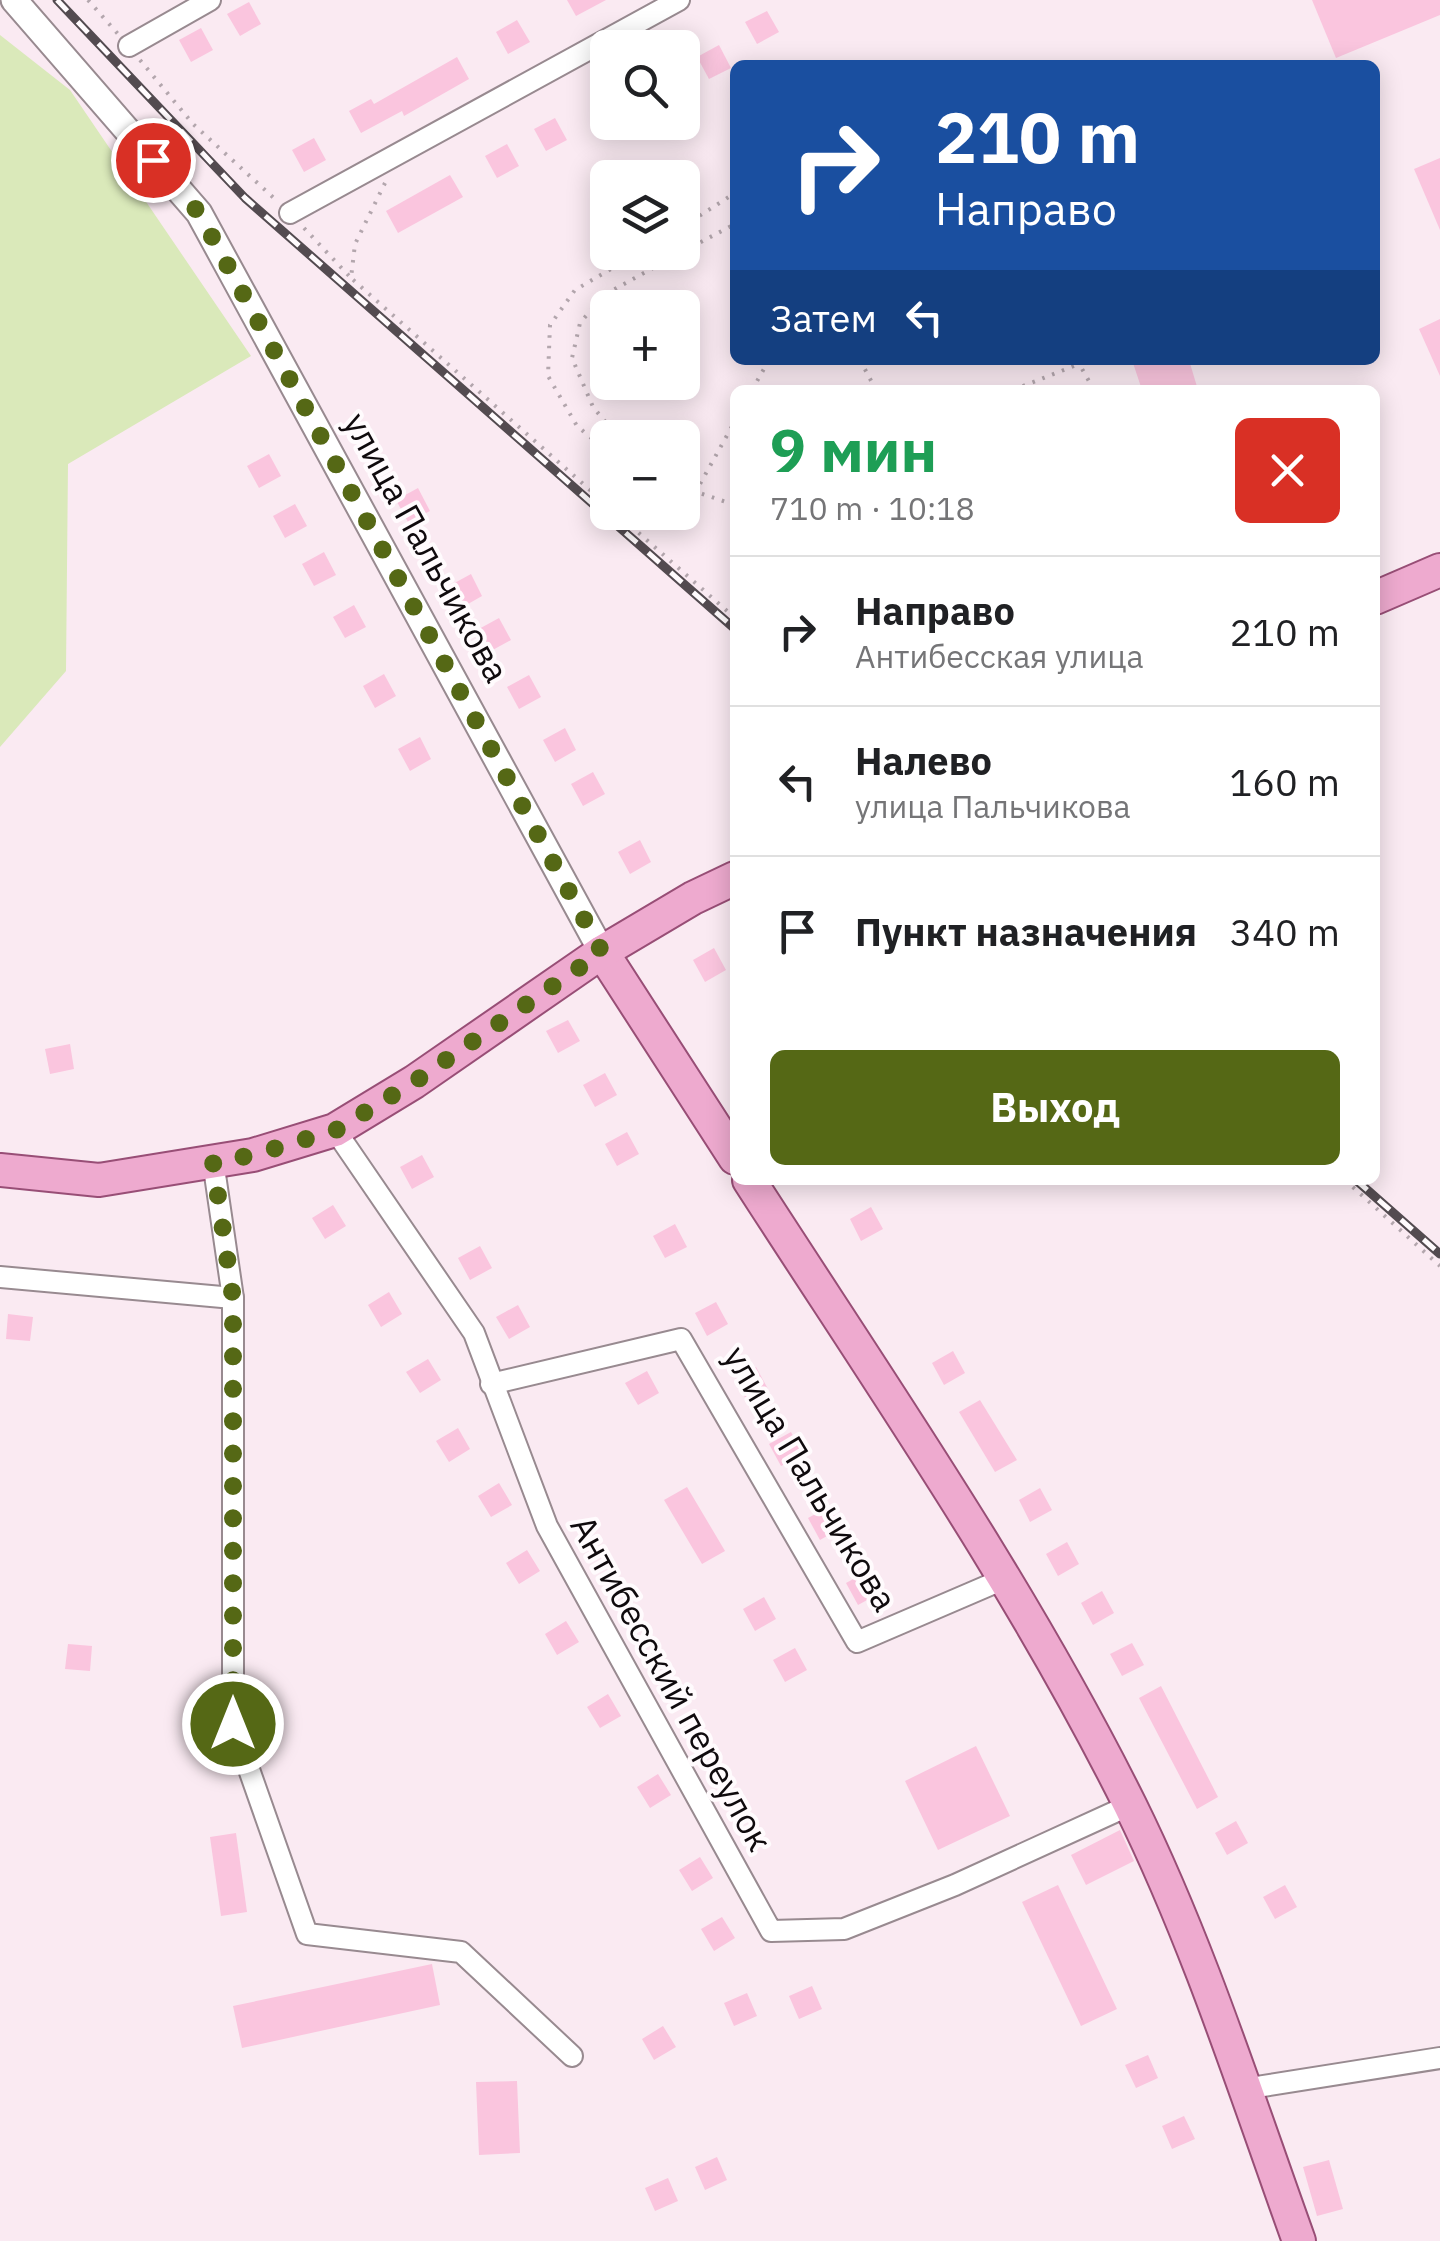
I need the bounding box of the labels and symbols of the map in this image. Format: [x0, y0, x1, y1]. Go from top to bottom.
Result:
pin [111, 118, 196, 203]
street label: улица Пальчикова [334, 404, 520, 690]
street label: улица Пальчикова [714, 1337, 908, 1619]
street label: Антибесский переулок [561, 1507, 783, 1859]
position arrow [181, 1672, 285, 1776]

